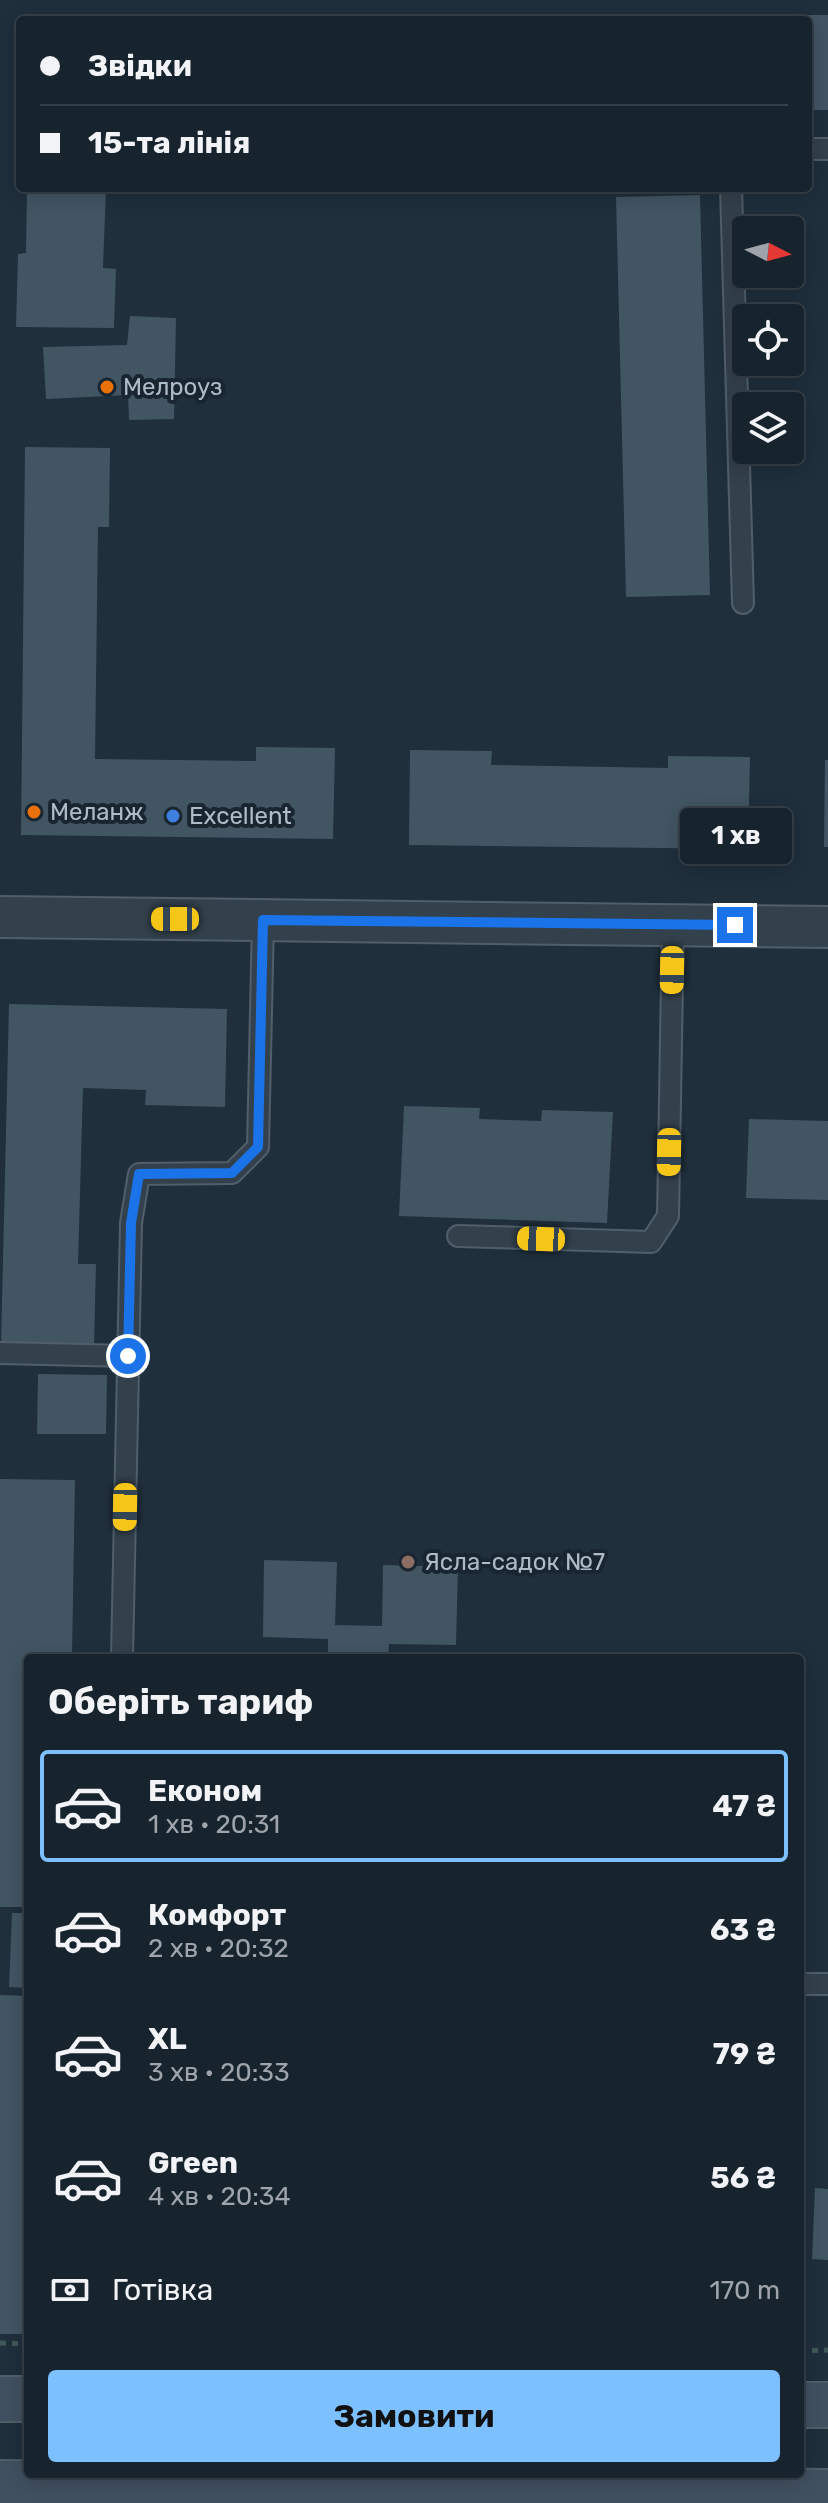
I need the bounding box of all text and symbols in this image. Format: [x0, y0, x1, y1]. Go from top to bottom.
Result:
text: Звідки [88, 48, 192, 84]
text: 15-та лінія [88, 125, 250, 161]
north arrow [732, 216, 804, 288]
map controls [732, 216, 804, 464]
button: locate [732, 304, 804, 376]
place label: Мелроуз [123, 373, 222, 401]
marker: Мелроуз [98, 378, 116, 396]
button: layers [732, 392, 804, 464]
place label: Меланж [50, 798, 143, 826]
place label: Excellent [189, 802, 292, 830]
marker: Меланж [25, 803, 43, 821]
marker: Excellent [164, 807, 182, 825]
callout: 1 хв [679, 809, 791, 865]
text: 1 хв [711, 820, 761, 851]
car [151, 907, 199, 931]
route end [717, 907, 753, 943]
car [660, 946, 684, 994]
car [657, 1128, 681, 1176]
car [517, 1226, 565, 1252]
route start [110, 1338, 146, 1374]
car [113, 1483, 137, 1531]
place label: Ясла-садок №7 [424, 1548, 605, 1576]
marker: Ясла-садок №7 [399, 1553, 417, 1571]
text: Оберіть тариф [48, 1680, 313, 1723]
icon: car [52, 1770, 124, 1842]
text: Економ [148, 1773, 262, 1809]
text: 47 ₴ [712, 1788, 776, 1824]
text: 1 хв · 20:31 [148, 1809, 280, 1840]
icon: car [52, 1894, 124, 1966]
text: Комфорт [148, 1897, 286, 1933]
text: 63 ₴ [710, 1912, 776, 1948]
text: 2 хв · 20:32 [148, 1933, 289, 1964]
icon: car [52, 2018, 124, 2090]
text: XL [148, 2021, 187, 2057]
text: 79 ₴ [713, 2036, 776, 2072]
text: 3 хв · 20:33 [148, 2057, 290, 2088]
icon: car [52, 2142, 124, 2214]
text: Green [148, 2145, 238, 2181]
text: 56 ₴ [710, 2160, 776, 2196]
text: 4 хв · 20:34 [148, 2181, 291, 2212]
icon: cash [48, 2268, 92, 2312]
text: Готівка [112, 2272, 213, 2308]
text: 170 m [710, 2275, 780, 2306]
button: Замовити [48, 2370, 780, 2462]

